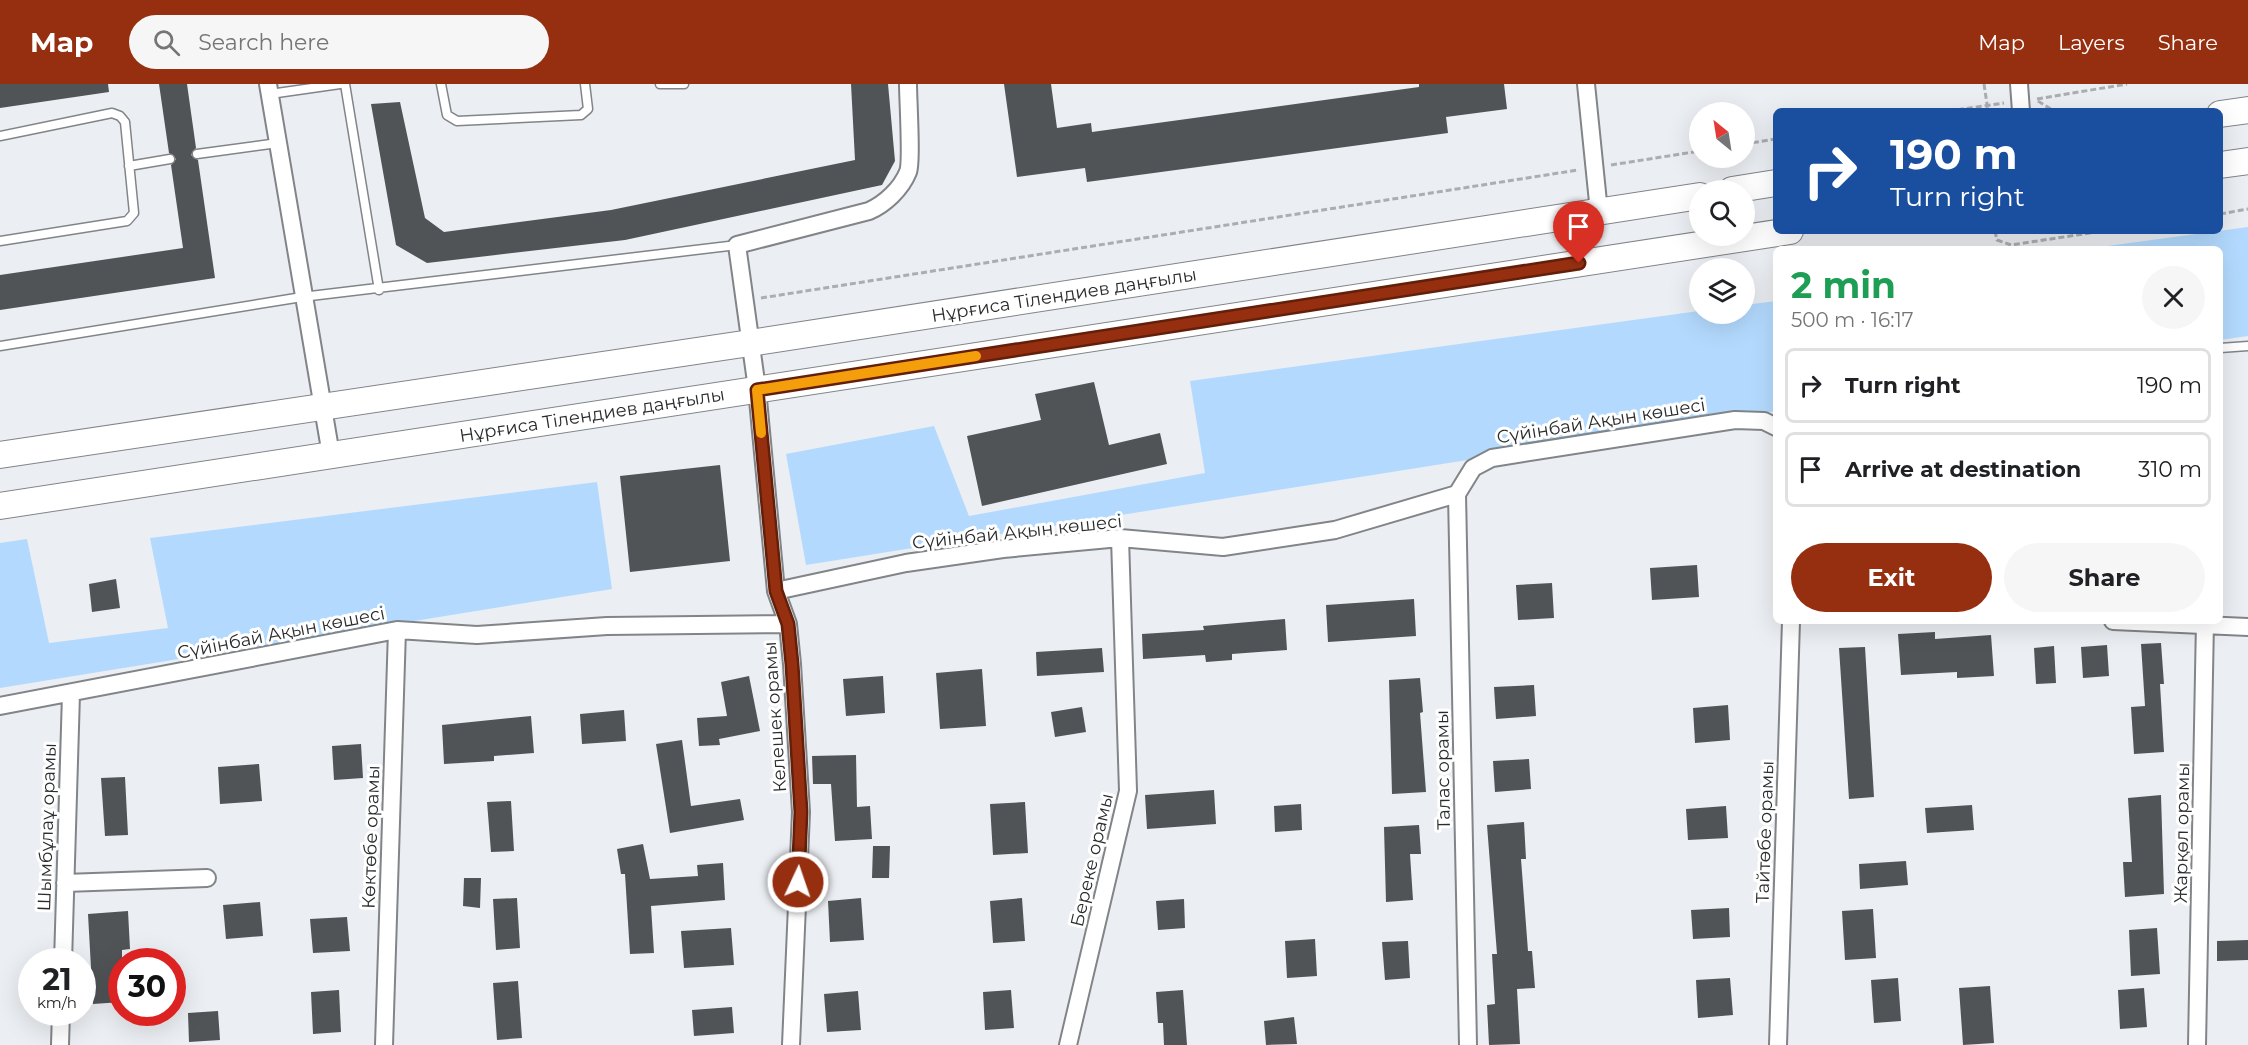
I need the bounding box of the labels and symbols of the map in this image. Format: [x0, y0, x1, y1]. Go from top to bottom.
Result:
north arrow [1689, 102, 1755, 168]
pin [1553, 201, 1604, 263]
street label: Нұрғиса Тілендиев даңғылы [930, 263, 1198, 327]
street label: Нұрғиса Тілендиев даңғылы [458, 383, 726, 447]
street label: Сүйінбай Ақын көшесі [1495, 394, 1707, 448]
street label: Сүйінбай Ақын көшесі [911, 510, 1123, 554]
street label: Сүйінбай Ақын көшесі [175, 602, 387, 664]
street label: Келешек орамы [759, 641, 791, 793]
street label: Талас орамы [1431, 710, 1455, 830]
street label: Шымбұлаұ орамы [33, 742, 61, 912]
street label: Тайтөбе орамы [1752, 760, 1778, 904]
street label: Жарқөл орамы [2170, 762, 2194, 904]
street label: Көктөбе орамы [358, 765, 384, 909]
street label: Береке орамы [1066, 791, 1118, 929]
position arrow [766, 850, 830, 914]
speed limit sign: 30 [108, 948, 186, 1026]

